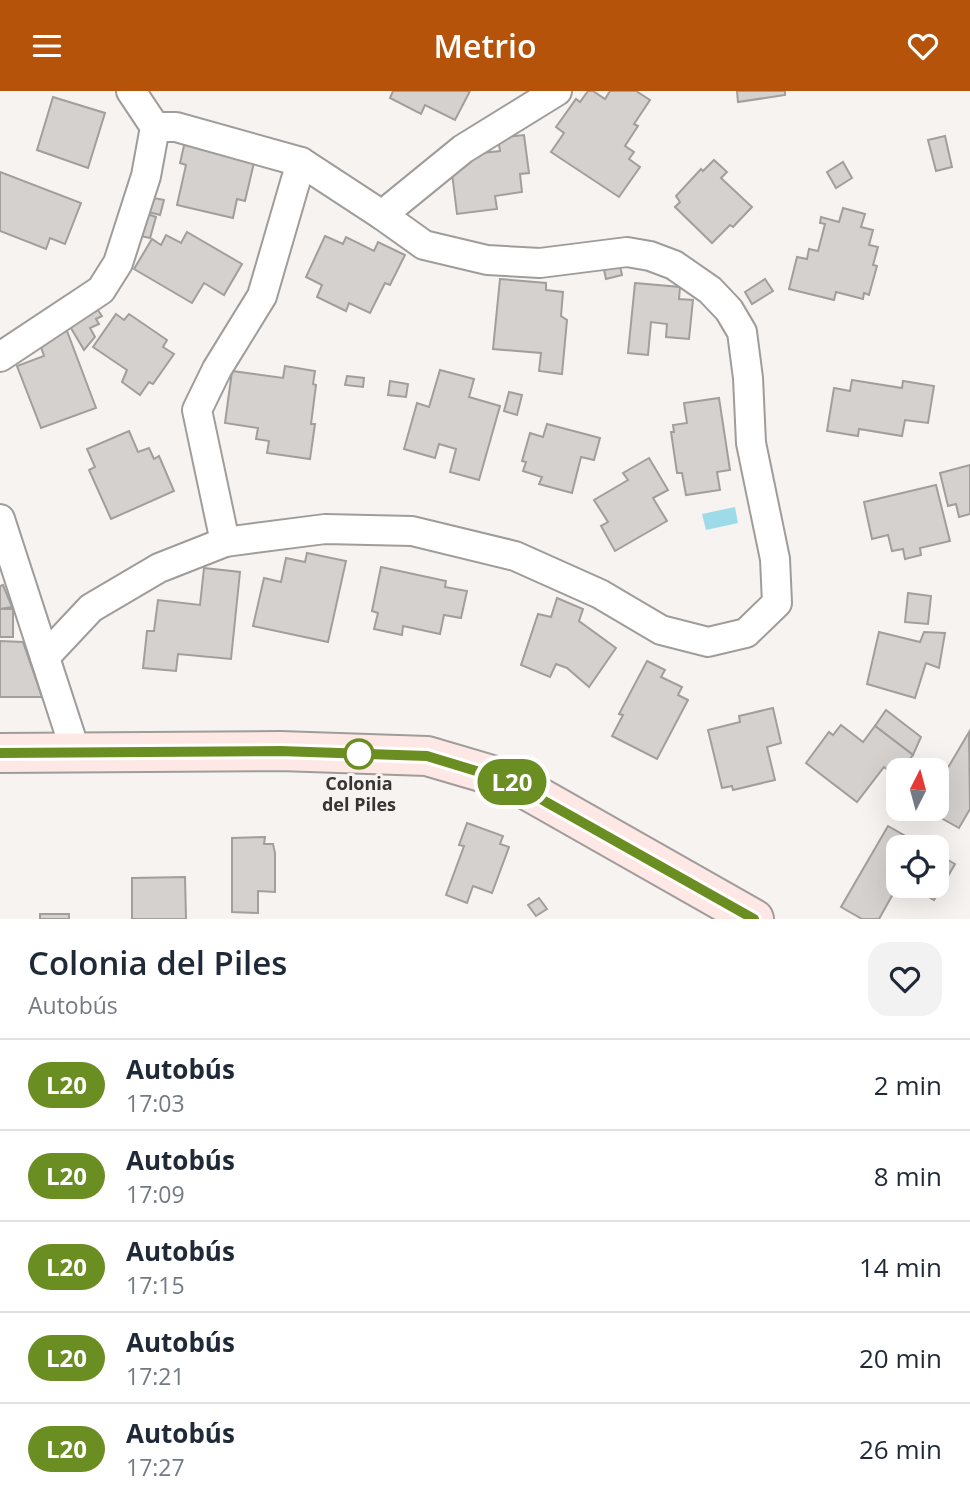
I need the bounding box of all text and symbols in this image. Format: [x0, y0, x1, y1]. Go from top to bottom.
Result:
text: Metrio [434, 24, 536, 67]
icon: menu [28, 27, 66, 65]
icon: heart [904, 27, 942, 65]
marker: Colonia del Piles [344, 739, 374, 769]
north arrow [886, 758, 948, 821]
map controls [886, 758, 949, 898]
line badge: L20 [472, 759, 552, 805]
text: L20 [491, 765, 533, 798]
place label: Colonia del Piles [322, 771, 396, 816]
button: locate [886, 835, 949, 898]
text: Colonia del Piles [28, 940, 287, 985]
button: heart [868, 942, 942, 1016]
text: Autobús [28, 989, 118, 1021]
text: Autobús [126, 1051, 235, 1087]
text: 2 min [874, 1067, 942, 1103]
text: L20 [46, 1068, 87, 1101]
text: 17:03 [126, 1087, 185, 1119]
text: Autobús [126, 1142, 235, 1178]
text: 8 min [874, 1158, 942, 1194]
text: L20 [46, 1159, 87, 1192]
text: 17:09 [126, 1178, 185, 1210]
text: Autobús [126, 1233, 235, 1269]
text: 14 min [859, 1249, 942, 1285]
text: L20 [46, 1250, 87, 1283]
text: 17:15 [126, 1269, 185, 1301]
text: Autobús [126, 1324, 235, 1360]
text: 20 min [859, 1340, 942, 1376]
text: L20 [46, 1341, 87, 1374]
text: 17:21 [126, 1360, 185, 1392]
text: Autobús [126, 1415, 235, 1451]
text: 26 min [859, 1431, 942, 1467]
text: L20 [46, 1432, 87, 1465]
text: 17:27 [126, 1451, 185, 1483]

